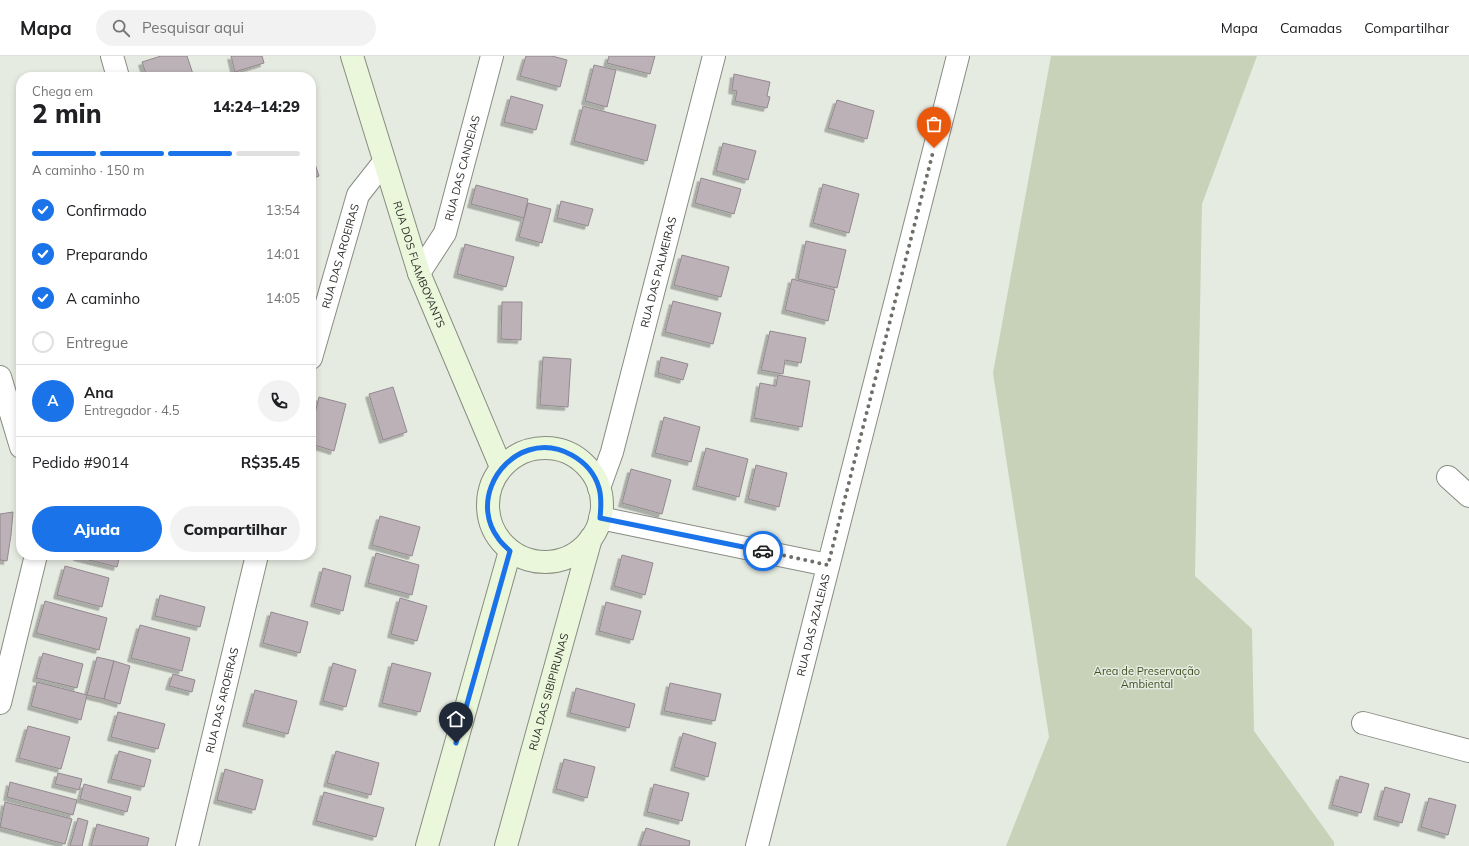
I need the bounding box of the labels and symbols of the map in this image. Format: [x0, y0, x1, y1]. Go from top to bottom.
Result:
pin [917, 107, 951, 148]
street label: RUA DAS CANDEIAS [442, 114, 483, 222]
street label: RUA DOS FLAMBOYANTS [390, 199, 448, 330]
street label: RUA DAS AROEIRAS [319, 202, 362, 310]
street label: RUA DAS PALMEIRAS [637, 215, 679, 329]
courier [743, 531, 783, 571]
street label: RUA DAS AZALEIAS [793, 572, 833, 678]
street label: RUA DAS SIBIPIRUNAS [526, 631, 571, 752]
street label: RUA DAS AROEIRAS [203, 646, 242, 754]
park label: Area de Preservação Ambiental [1094, 664, 1200, 691]
pin [439, 702, 473, 743]

